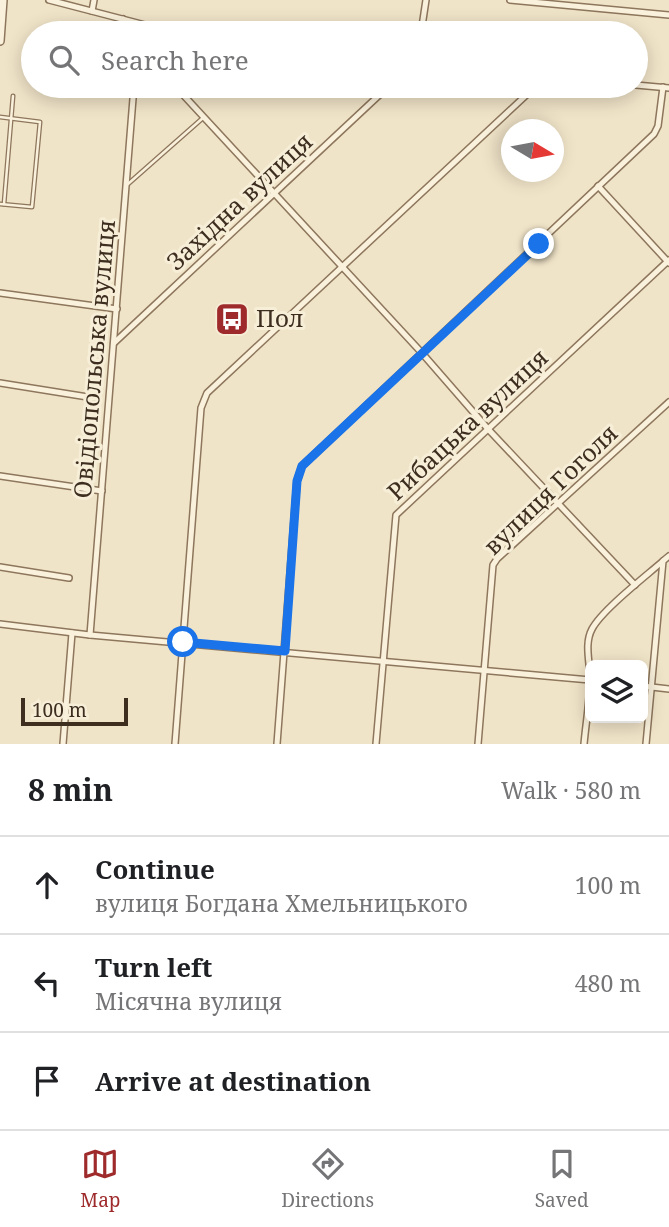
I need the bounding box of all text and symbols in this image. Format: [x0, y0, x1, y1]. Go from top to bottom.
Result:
search box [21, 21, 648, 98]
icon: search [45, 41, 83, 79]
text: Search here [101, 42, 249, 78]
north arrow [501, 119, 564, 182]
street label: Західна вулиця [159, 125, 319, 277]
street label: Овідіопольська вулиця [65, 218, 122, 500]
route end [523, 228, 554, 259]
bus stop icon: Пол [213, 300, 251, 338]
place label: Пол [256, 301, 303, 334]
street label: Рибацька вулиця [379, 341, 555, 507]
street label: вулиця Гоголя [476, 416, 624, 561]
route start [167, 626, 198, 657]
map controls [585, 660, 648, 723]
button: layers [585, 660, 648, 723]
scale bar [21, 695, 128, 727]
text: 100 m [32, 697, 87, 723]
text: 8 min [28, 769, 113, 810]
text: Walk · 580 m [501, 774, 641, 806]
text: Continue [95, 851, 215, 887]
icon: ahead [28, 866, 66, 904]
text: 100 m [575, 869, 641, 901]
text: вулиця Богдана Хмельницького [95, 887, 468, 919]
text: Turn left [95, 949, 212, 985]
icon: left [28, 964, 66, 1002]
text: 480 m [575, 967, 641, 999]
text: Місячна вулиця [95, 985, 282, 1017]
icon: arrive [28, 1062, 66, 1100]
text: Arrive at destination [95, 1063, 371, 1099]
tab: Map [80, 1145, 121, 1213]
tab: Directions [281, 1145, 374, 1213]
tab: Saved [535, 1145, 589, 1213]

